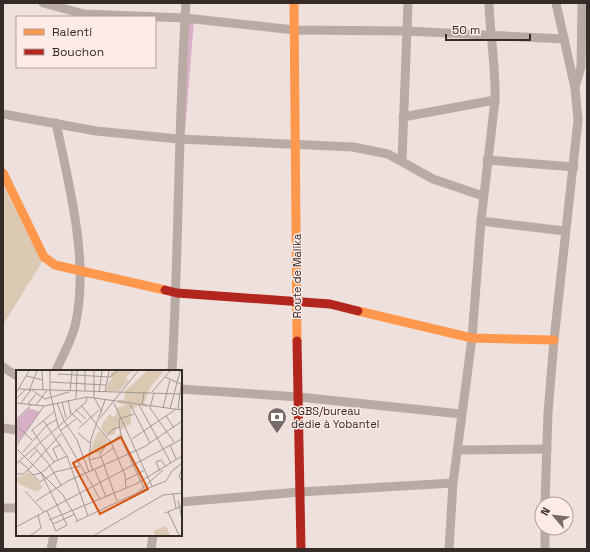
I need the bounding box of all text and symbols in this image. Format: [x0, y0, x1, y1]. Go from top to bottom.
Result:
legend [16, 16, 156, 68]
scale bar [446, 16, 530, 42]
text: 50 m [452, 22, 480, 38]
text: Ralenti [52, 24, 92, 40]
text: Bouchon [52, 44, 104, 60]
street label: Route de Malika [290, 233, 304, 318]
inset map [16, 370, 182, 536]
place label: SGBS/bureau dédie à Yobantel [291, 404, 379, 431]
bank icon: SGBS/bureau dédie à Yobantel [266, 406, 288, 434]
north arrow [534, 496, 574, 536]
text: N [537, 505, 553, 518]

